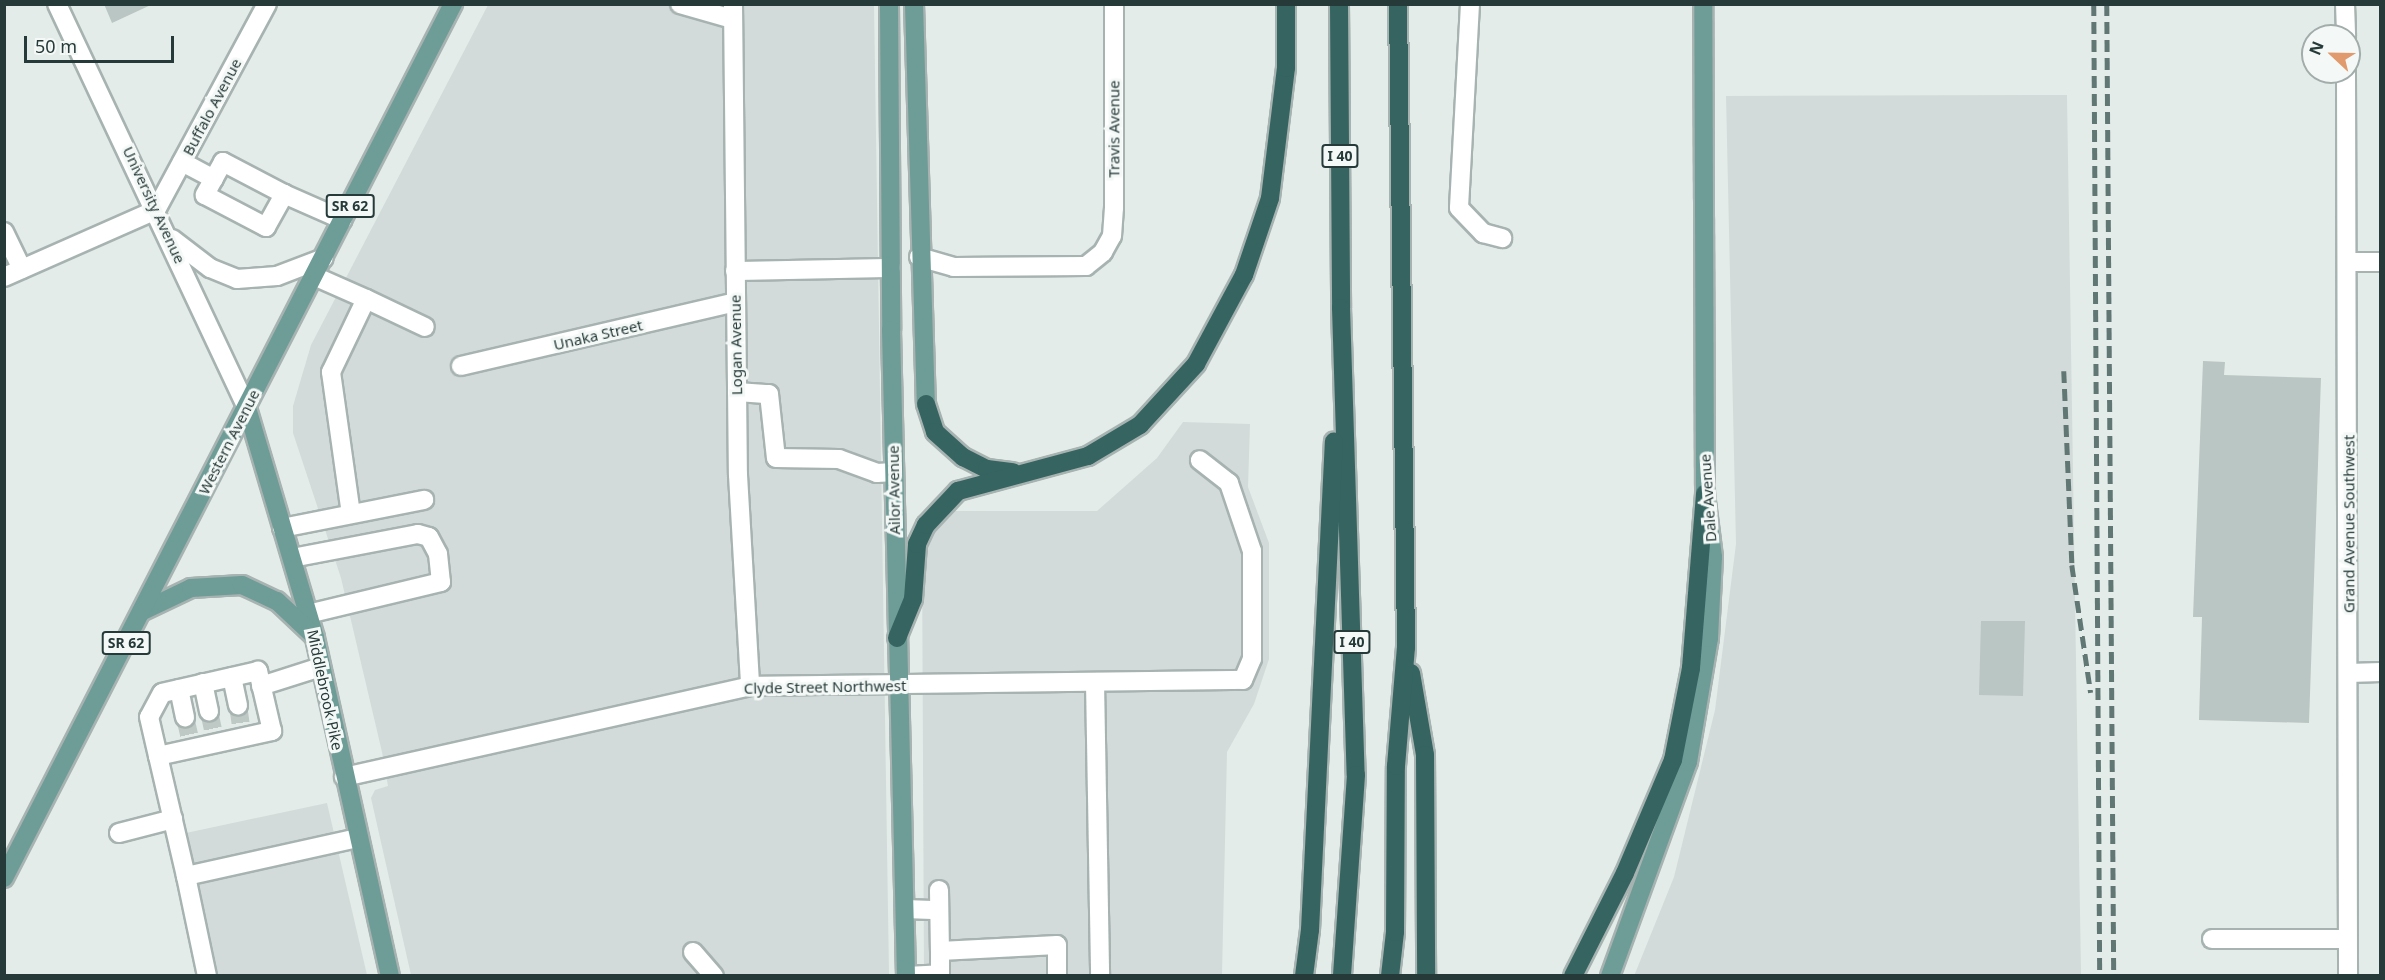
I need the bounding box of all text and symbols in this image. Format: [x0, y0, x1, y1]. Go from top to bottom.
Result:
scale bar [27, 24, 177, 62]
north arrow [2301, 24, 2361, 84]
text: 50 m [35, 34, 77, 58]
text: N [2304, 38, 2329, 58]
street label: Buffalo Avenue [179, 55, 245, 159]
street label: Travis Avenue [1105, 80, 1123, 178]
street label: University Avenue [119, 144, 189, 266]
road number: I 40 [1320, 145, 1360, 167]
road number: SR 62 [324, 195, 376, 217]
street label: Logan Avenue [726, 295, 746, 395]
street label: Unaka Street [552, 316, 644, 354]
street label: Western Avenue [195, 387, 263, 497]
street label: Grand Avenue Southwest [2340, 435, 2358, 613]
street label: Ailor Avenue [884, 445, 904, 535]
street label: Dale Avenue [1696, 453, 1720, 543]
street label: Middlebrook Pike [303, 628, 347, 752]
road number: I 40 [1332, 631, 1372, 653]
road number: SR 62 [100, 632, 152, 654]
street label: Clyde Street Northwest [744, 677, 906, 697]

